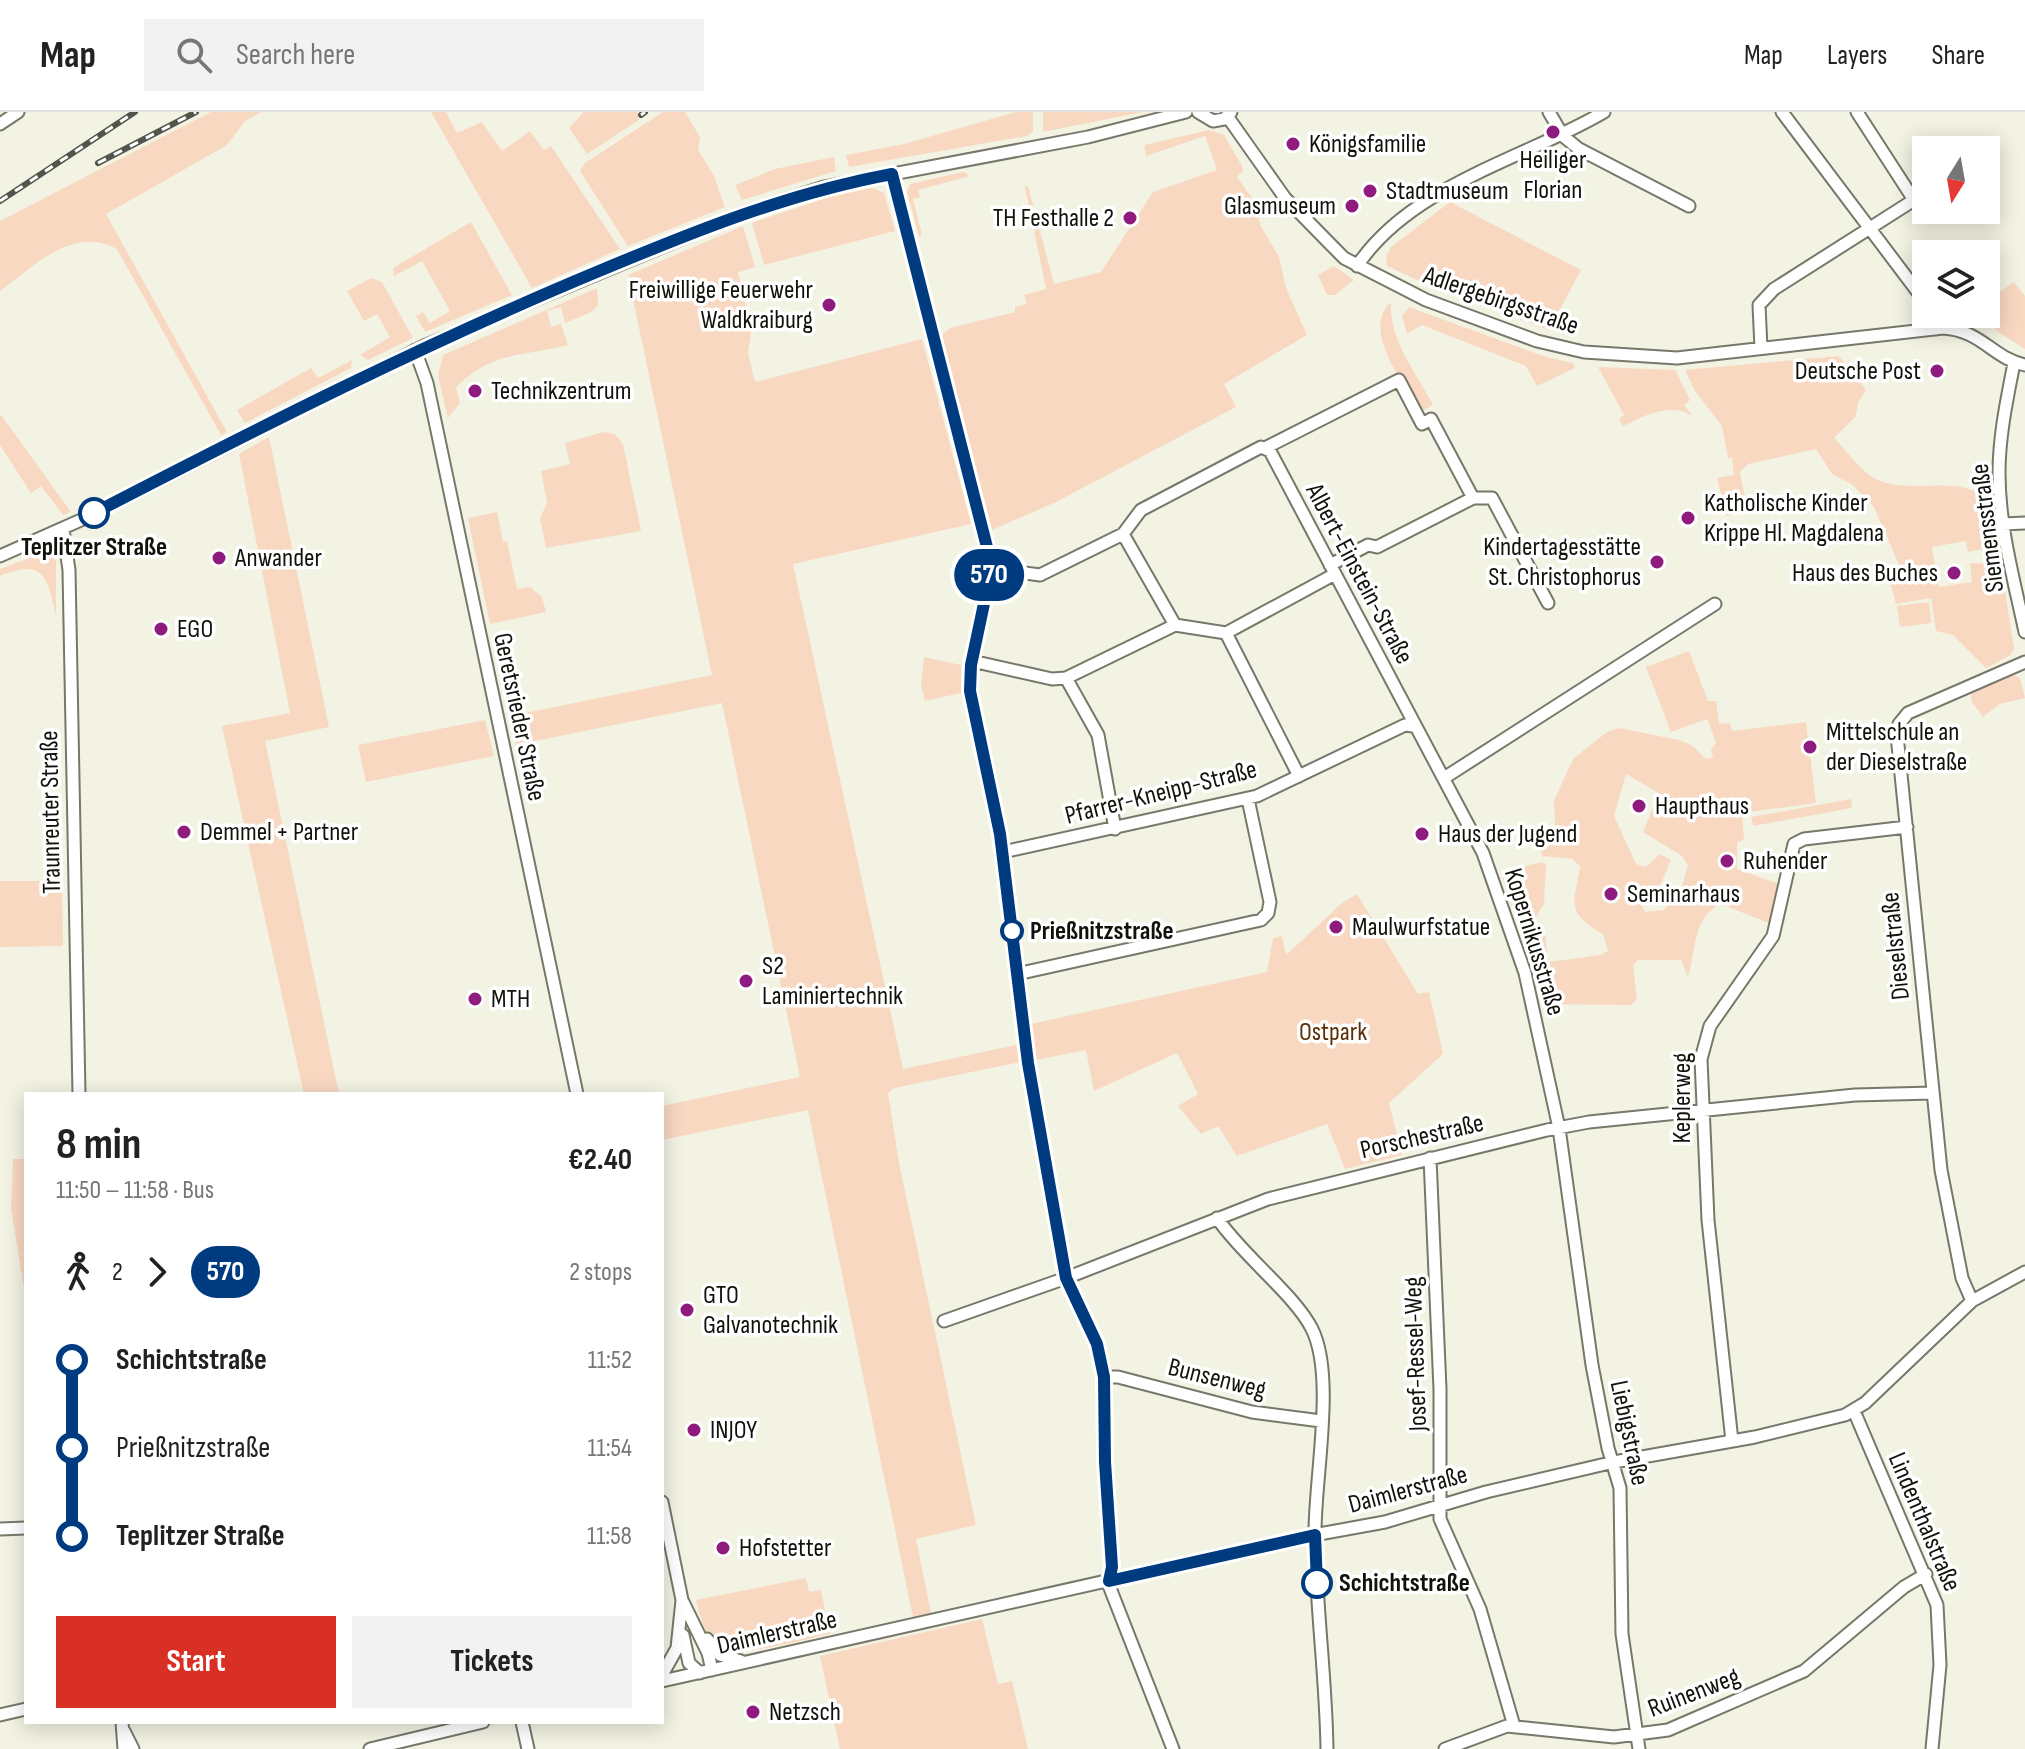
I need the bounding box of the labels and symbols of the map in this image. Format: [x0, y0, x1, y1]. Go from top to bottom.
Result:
marker: Heiliger Florian [1544, 123, 1562, 141]
place label: Königsfamilie [1309, 129, 1426, 160]
marker: Königsfamilie [1284, 135, 1302, 153]
north arrow [1912, 136, 2000, 224]
place label: Heiliger Florian [1520, 145, 1587, 206]
place label: Stadtmuseum [1386, 176, 1509, 207]
marker: Stadtmuseum [1361, 182, 1379, 200]
place label: Glasmuseum [1224, 191, 1336, 222]
marker: Glasmuseum [1343, 197, 1361, 215]
place label: TH Festhalle 2 [993, 203, 1114, 234]
marker: TH Festhalle 2 [1121, 209, 1139, 227]
street label: Adlergebirgsstraße [1418, 260, 1583, 342]
place label: Freiwillige Feuerwehr Waldkraiburg [629, 275, 814, 336]
marker: Freiwillige Feuerwehr Waldkraiburg [820, 296, 838, 314]
place label: Deutsche Post [1795, 356, 1921, 387]
marker: Deutsche Post [1928, 362, 1946, 380]
place label: Technikzentrum [491, 376, 631, 407]
marker: Technikzentrum [466, 382, 484, 400]
street label: Siemensstraße [1965, 462, 2011, 594]
street label: Albert-Einstein-Straße [1298, 478, 1420, 669]
place label: Katholische Kinder Krippe Hl. Magdalena [1704, 488, 1884, 549]
marker: Teplitzer Straße [79, 498, 109, 528]
marker: Katholische Kinder Krippe Hl. Magdalena [1679, 509, 1697, 527]
place label: Teplitzer Straße [21, 532, 167, 563]
place label: Kindertagesstätte St. Christophorus [1483, 532, 1641, 593]
place label: Anwander [234, 543, 322, 574]
marker: Anwander [210, 549, 228, 567]
line badge: 570 [943, 549, 1035, 601]
marker: Kindertagesstätte St. Christophorus [1648, 553, 1666, 571]
place label: Haus des Buches [1792, 558, 1938, 589]
marker: Haus des Buches [1945, 564, 1963, 582]
place label: EGO [177, 614, 213, 645]
marker: EGO [152, 620, 170, 638]
street label: Geretsrieder Straße [486, 630, 552, 804]
place label: Mittelschule an der Dieselstraße [1826, 717, 1967, 778]
street label: Traunreuter Straße [34, 730, 68, 894]
marker: Mittelschule an der Dieselstraße [1801, 738, 1819, 756]
street label: Pfarrer-Kneipp-Straße [1062, 754, 1260, 832]
place label: Haupthaus [1655, 791, 1749, 822]
marker: Haupthaus [1630, 797, 1648, 815]
place label: Demmel + Partner [200, 817, 359, 848]
place label: Haus der Jugend [1438, 819, 1577, 850]
marker: Demmel + Partner [175, 823, 193, 841]
marker: Haus der Jugend [1413, 825, 1431, 843]
place label: Ruhender [1743, 846, 1828, 877]
marker: Ruhender [1718, 852, 1736, 870]
street label: Kopernikusstraße [1497, 865, 1571, 1019]
place label: Seminarhaus [1627, 879, 1740, 910]
marker: Seminarhaus [1602, 885, 1620, 903]
street label: Dieselstraße [1875, 890, 1917, 1002]
place label: Maulwurfstatue [1352, 912, 1490, 943]
place label: Prießnitzstraße [1030, 916, 1174, 947]
marker: Maulwurfstatue [1327, 918, 1345, 936]
marker: Prießnitzstraße [1001, 920, 1023, 942]
place label: S2 Laminiertechnik [762, 951, 903, 1012]
marker: S2 Laminiertechnik [737, 972, 755, 990]
place label: MTH [491, 984, 530, 1015]
marker: MTH [466, 990, 484, 1008]
park label: Ostpark [1299, 1017, 1367, 1048]
street label: Keplerweg [1667, 1053, 1698, 1143]
street label: Porschestraße [1357, 1108, 1487, 1166]
street label: Josef-Ressel-Weg [1398, 1276, 1434, 1433]
place label: GTO Galvanotechnik [703, 1280, 838, 1341]
marker: GTO Galvanotechnik [678, 1301, 696, 1319]
street label: Bunsenweg [1165, 1352, 1269, 1406]
street label: Liebigstraße [1603, 1378, 1655, 1488]
place label: INJOY [710, 1415, 757, 1446]
marker: INJOY [685, 1421, 703, 1439]
street label: Lindenthalstraße [1881, 1448, 1967, 1596]
street label: Daimlerstraße [1345, 1459, 1471, 1521]
place label: Hofstetter [739, 1533, 832, 1564]
marker: Hofstetter [714, 1539, 732, 1557]
marker: Schichtstraße [1302, 1568, 1332, 1598]
place label: Schichtstraße [1339, 1568, 1470, 1599]
street label: Daimlerstraße [714, 1604, 840, 1662]
street label: Ruinenweg [1644, 1661, 1744, 1725]
place label: Netzsch [769, 1697, 841, 1728]
marker: Netzsch [744, 1703, 762, 1721]

